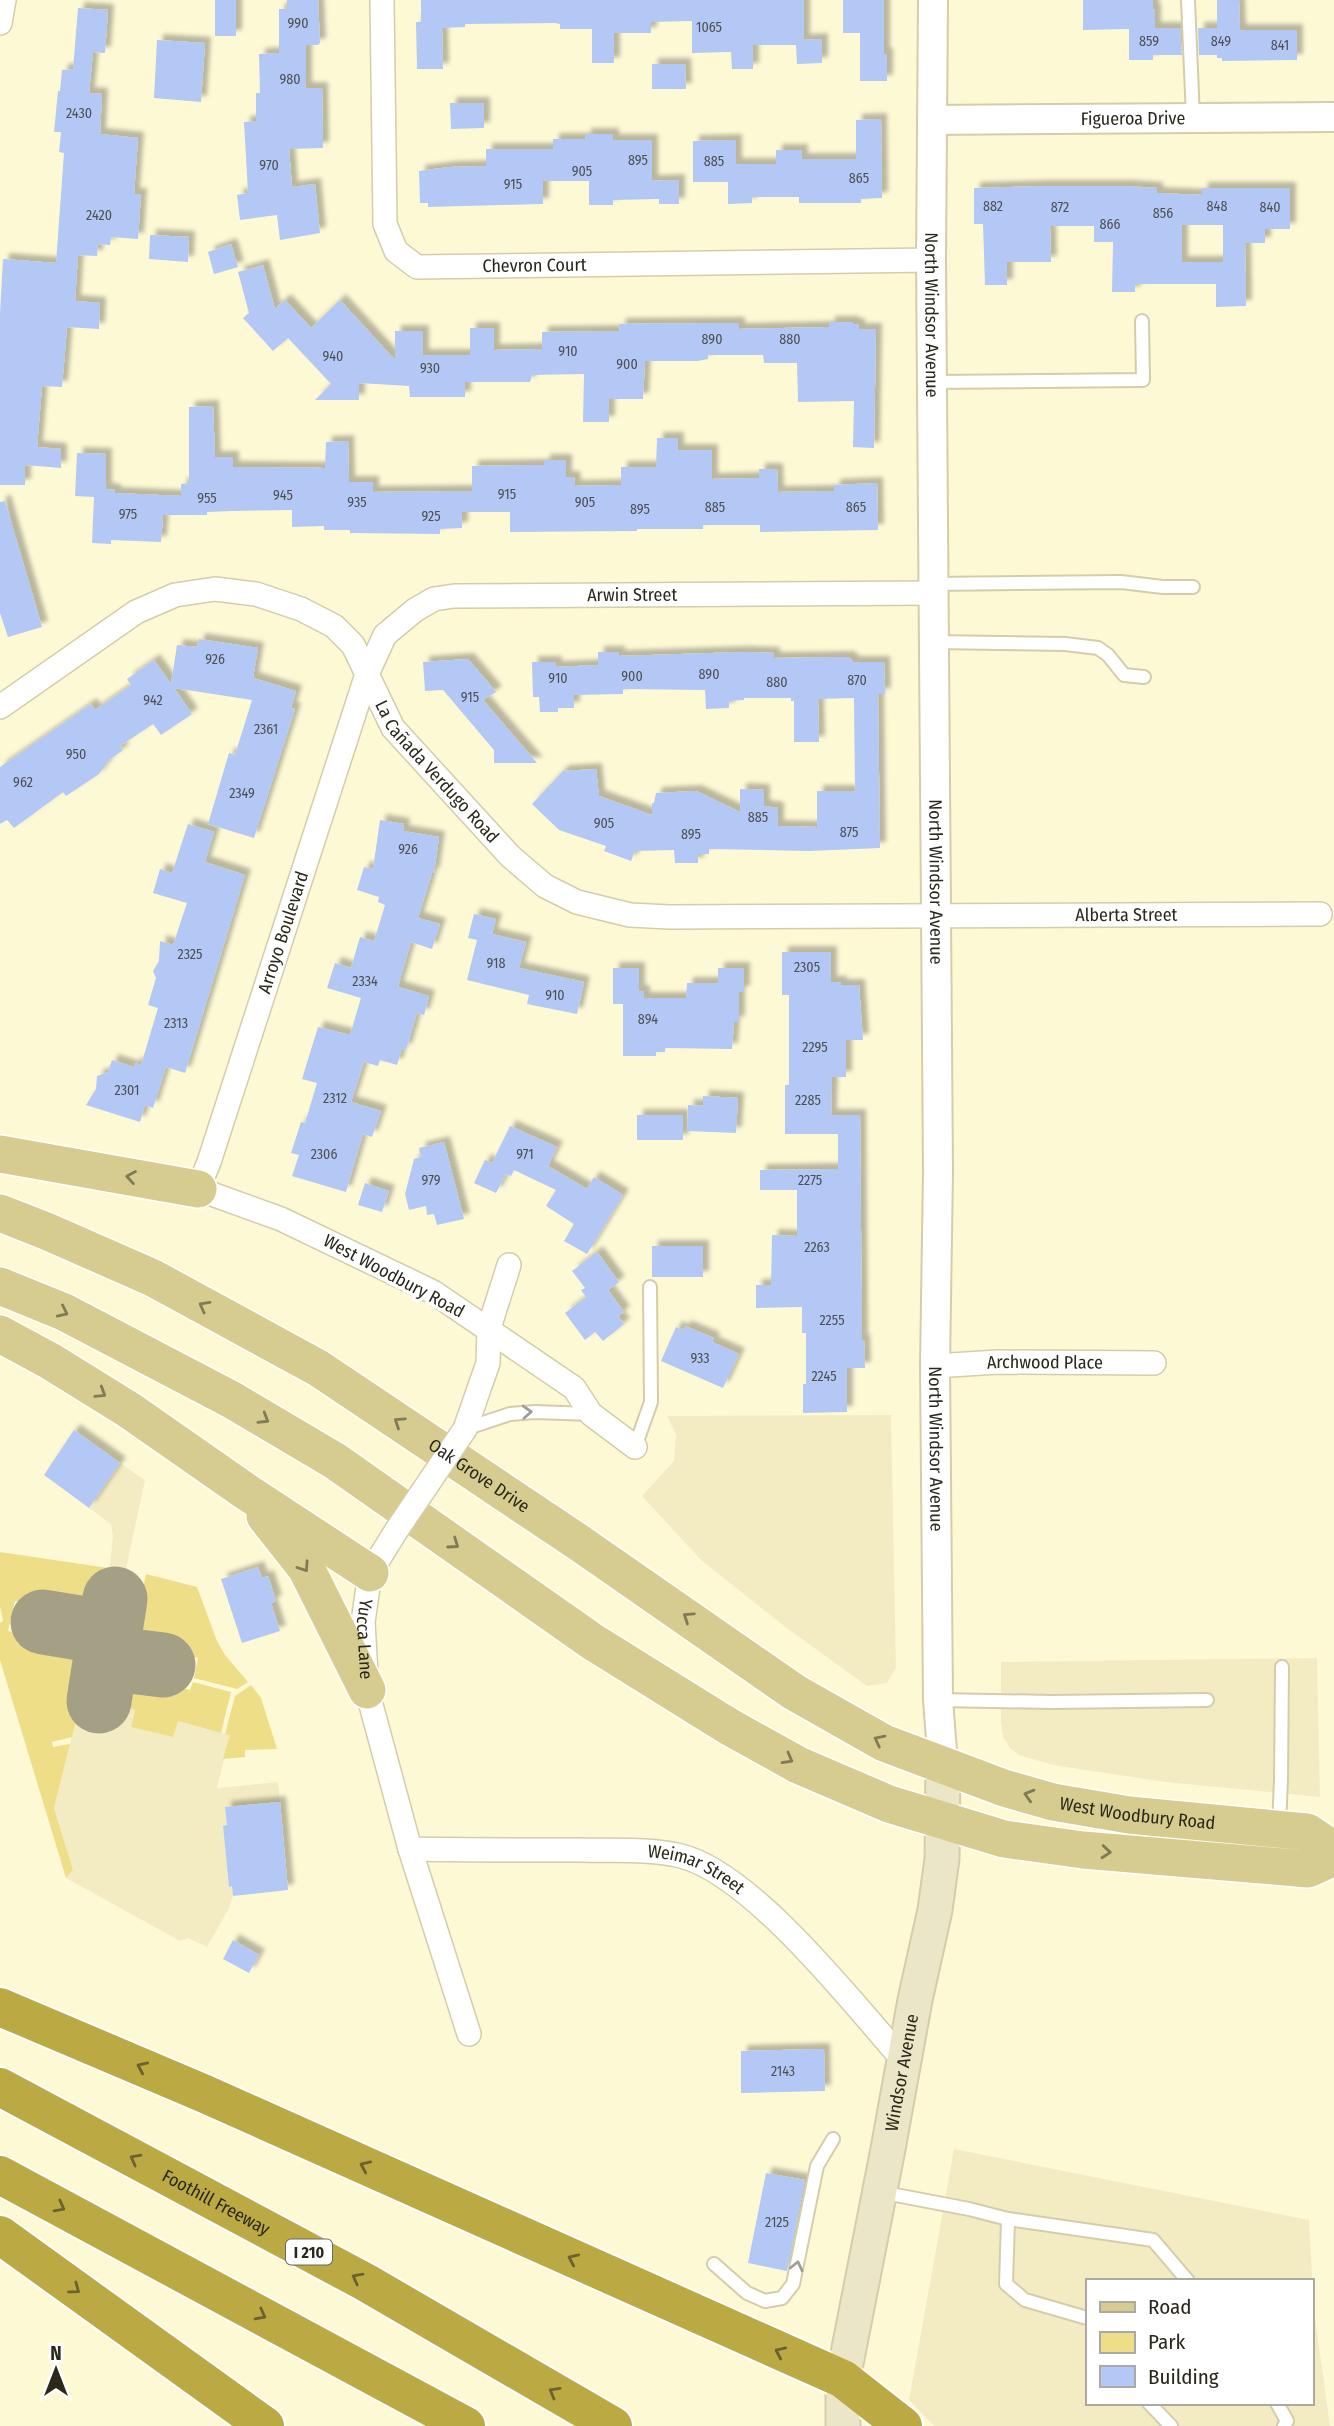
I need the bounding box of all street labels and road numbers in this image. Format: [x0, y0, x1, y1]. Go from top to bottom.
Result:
street label: Figueroa Drive [1081, 107, 1186, 130]
street label: North Windsor Avenue [920, 232, 943, 398]
street label: Chevron Court [482, 254, 587, 277]
street label: Arwin Street [587, 584, 677, 606]
street label: La Cañada Verdugo Road [370, 697, 504, 848]
street label: North Windsor Avenue [924, 799, 947, 965]
street label: Arroyo Boulevard [253, 869, 313, 996]
street label: Alberta Street [1075, 904, 1178, 926]
street label: West Woodbury Road [320, 1229, 468, 1323]
street label: Archwood Place [986, 1351, 1103, 1374]
street label: North Windsor Avenue [924, 1366, 947, 1532]
street label: Oak Grove Drive [424, 1434, 534, 1518]
street label: Yucca Lane [352, 1597, 377, 1680]
street label: West Woodbury Road [1058, 1792, 1216, 1834]
street label: Weimar Street [647, 1840, 749, 1899]
street label: Windsor Avenue [880, 2012, 923, 2133]
street label: Foothill Freeway [158, 2165, 274, 2240]
road number: I 210 [286, 2240, 332, 2264]

